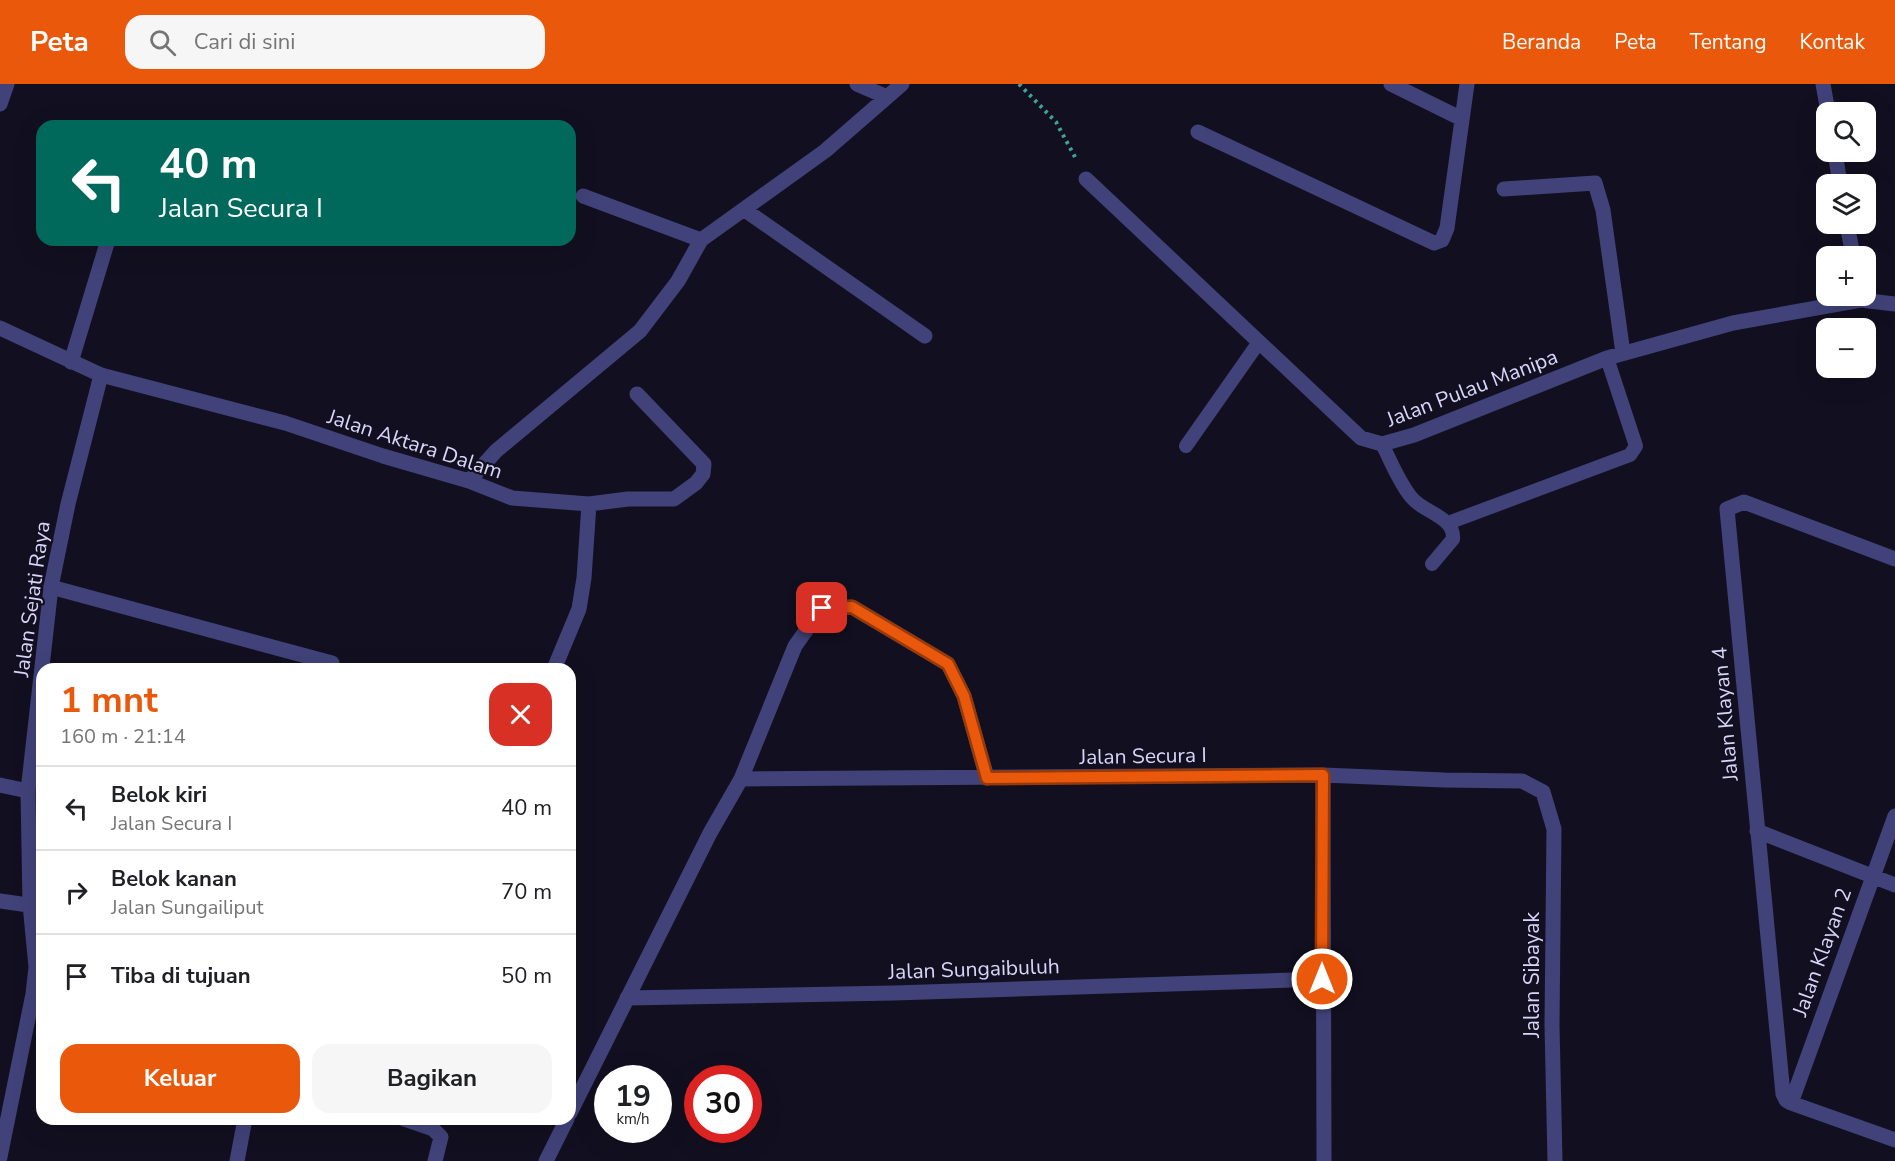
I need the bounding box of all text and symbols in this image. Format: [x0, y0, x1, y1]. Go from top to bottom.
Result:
search box [125, 15, 545, 69]
text: Peta [30, 23, 89, 61]
icon: search [146, 26, 179, 59]
text: Cari di sini [194, 27, 295, 57]
text: Beranda [1502, 28, 1581, 56]
text: Peta [1614, 28, 1657, 56]
text: Tentang [1690, 28, 1767, 56]
text: Kontak [1800, 28, 1865, 56]
map controls [1816, 102, 1876, 378]
button: search [1816, 102, 1876, 162]
text: 40 m [159, 136, 258, 193]
icon: left [60, 144, 138, 222]
button: layers [1816, 174, 1876, 234]
text: Jalan Secura I [159, 190, 323, 227]
button: + [1816, 246, 1876, 306]
button: − [1816, 318, 1876, 378]
street label: Jalan Pulau Manipa [1381, 342, 1562, 434]
street label: Jalan Aktara Dalam [323, 402, 506, 486]
street label: Jalan Sejati Raya [7, 519, 57, 680]
pin [796, 582, 847, 633]
icon: arrive [805, 591, 838, 624]
street label: Jalan Klayan 4 [1705, 646, 1745, 783]
text: 1 mnt [60, 676, 158, 725]
button: close [489, 683, 552, 746]
text: 160 m · 21:14 [60, 723, 186, 750]
street label: Jalan Secura I [1078, 741, 1207, 771]
text: Belok kiri [111, 780, 207, 810]
icon: left [60, 792, 93, 825]
text: 40 m [501, 793, 552, 823]
text: Jalan Secura I [111, 810, 232, 837]
text: Belok kanan [111, 864, 237, 894]
icon: right [60, 876, 93, 909]
text: 70 m [501, 877, 552, 907]
street label: Jalan Klayan 2 [1785, 884, 1858, 1021]
text: Jalan Sungailiput [111, 894, 263, 921]
street label: Jalan Sibayak [1518, 912, 1546, 1039]
position arrow [1290, 947, 1354, 1011]
street label: Jalan Sungaibuluh [887, 952, 1060, 986]
icon: arrive [60, 960, 93, 993]
text: Tiba di tujuan [111, 961, 251, 991]
text: 50 m [501, 961, 552, 991]
button: Keluar [60, 1044, 300, 1113]
button: Bagikan [312, 1044, 552, 1113]
speed limit sign: 30 [684, 1065, 762, 1143]
text: 19 [615, 1076, 651, 1117]
text: km/h [616, 1109, 650, 1129]

